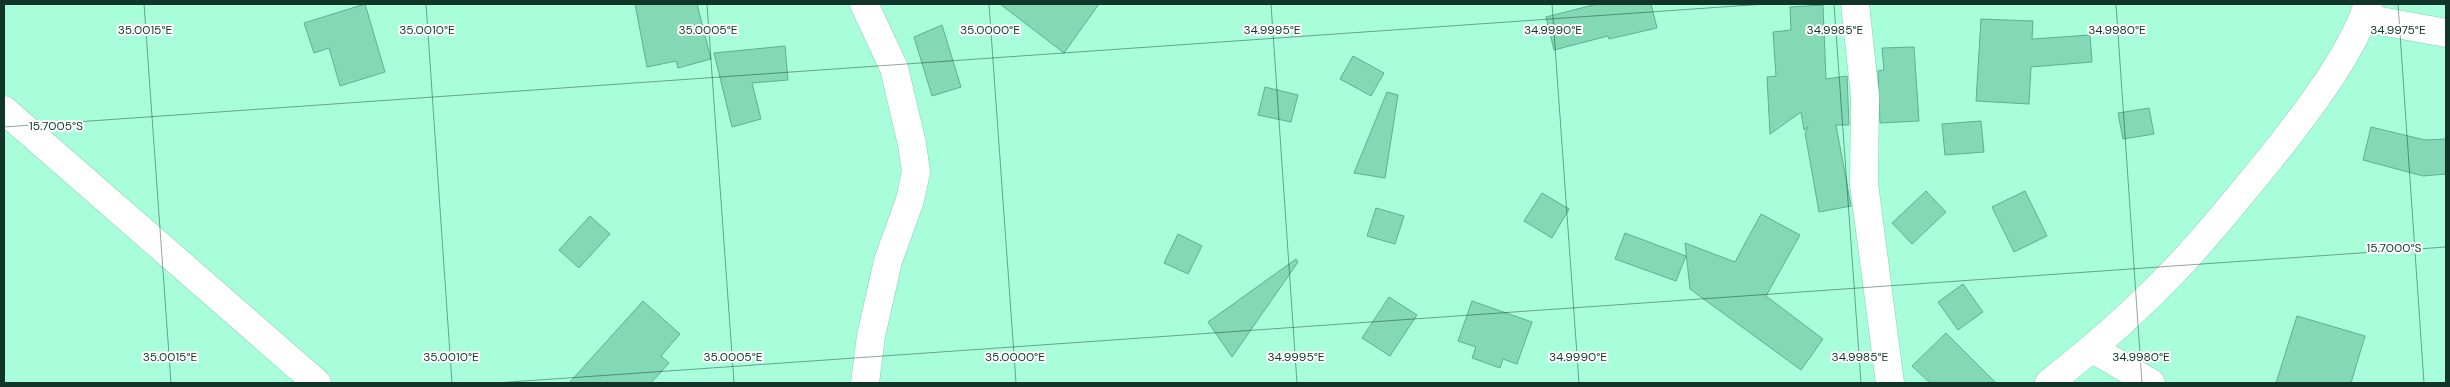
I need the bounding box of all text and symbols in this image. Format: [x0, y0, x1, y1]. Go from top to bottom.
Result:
text: 35.0015°E [118, 22, 173, 38]
text: 35.0010°E [399, 22, 455, 38]
text: 35.0005°E [678, 22, 738, 38]
text: 35.0000°E [960, 22, 1020, 38]
text: 34.9995°E [1243, 22, 1301, 38]
text: 34.9990°E [1524, 22, 1582, 38]
text: 34.9985°E [1807, 22, 1864, 38]
text: 34.9980°E [2088, 22, 2146, 38]
text: 34.9975°E [2370, 22, 2426, 38]
text: 15.7005°S [29, 118, 83, 134]
text: 15.7000°S [2366, 240, 2422, 256]
text: 35.0015°E [143, 349, 198, 365]
text: 35.0010°E [423, 349, 479, 365]
text: 35.0005°E [703, 349, 763, 365]
text: 35.0000°E [985, 349, 1045, 365]
text: 34.9995°E [1267, 349, 1325, 365]
text: 34.9990°E [1549, 349, 1607, 365]
text: 34.9985°E [1832, 349, 1889, 365]
text: 34.9980°E [2112, 349, 2170, 365]

